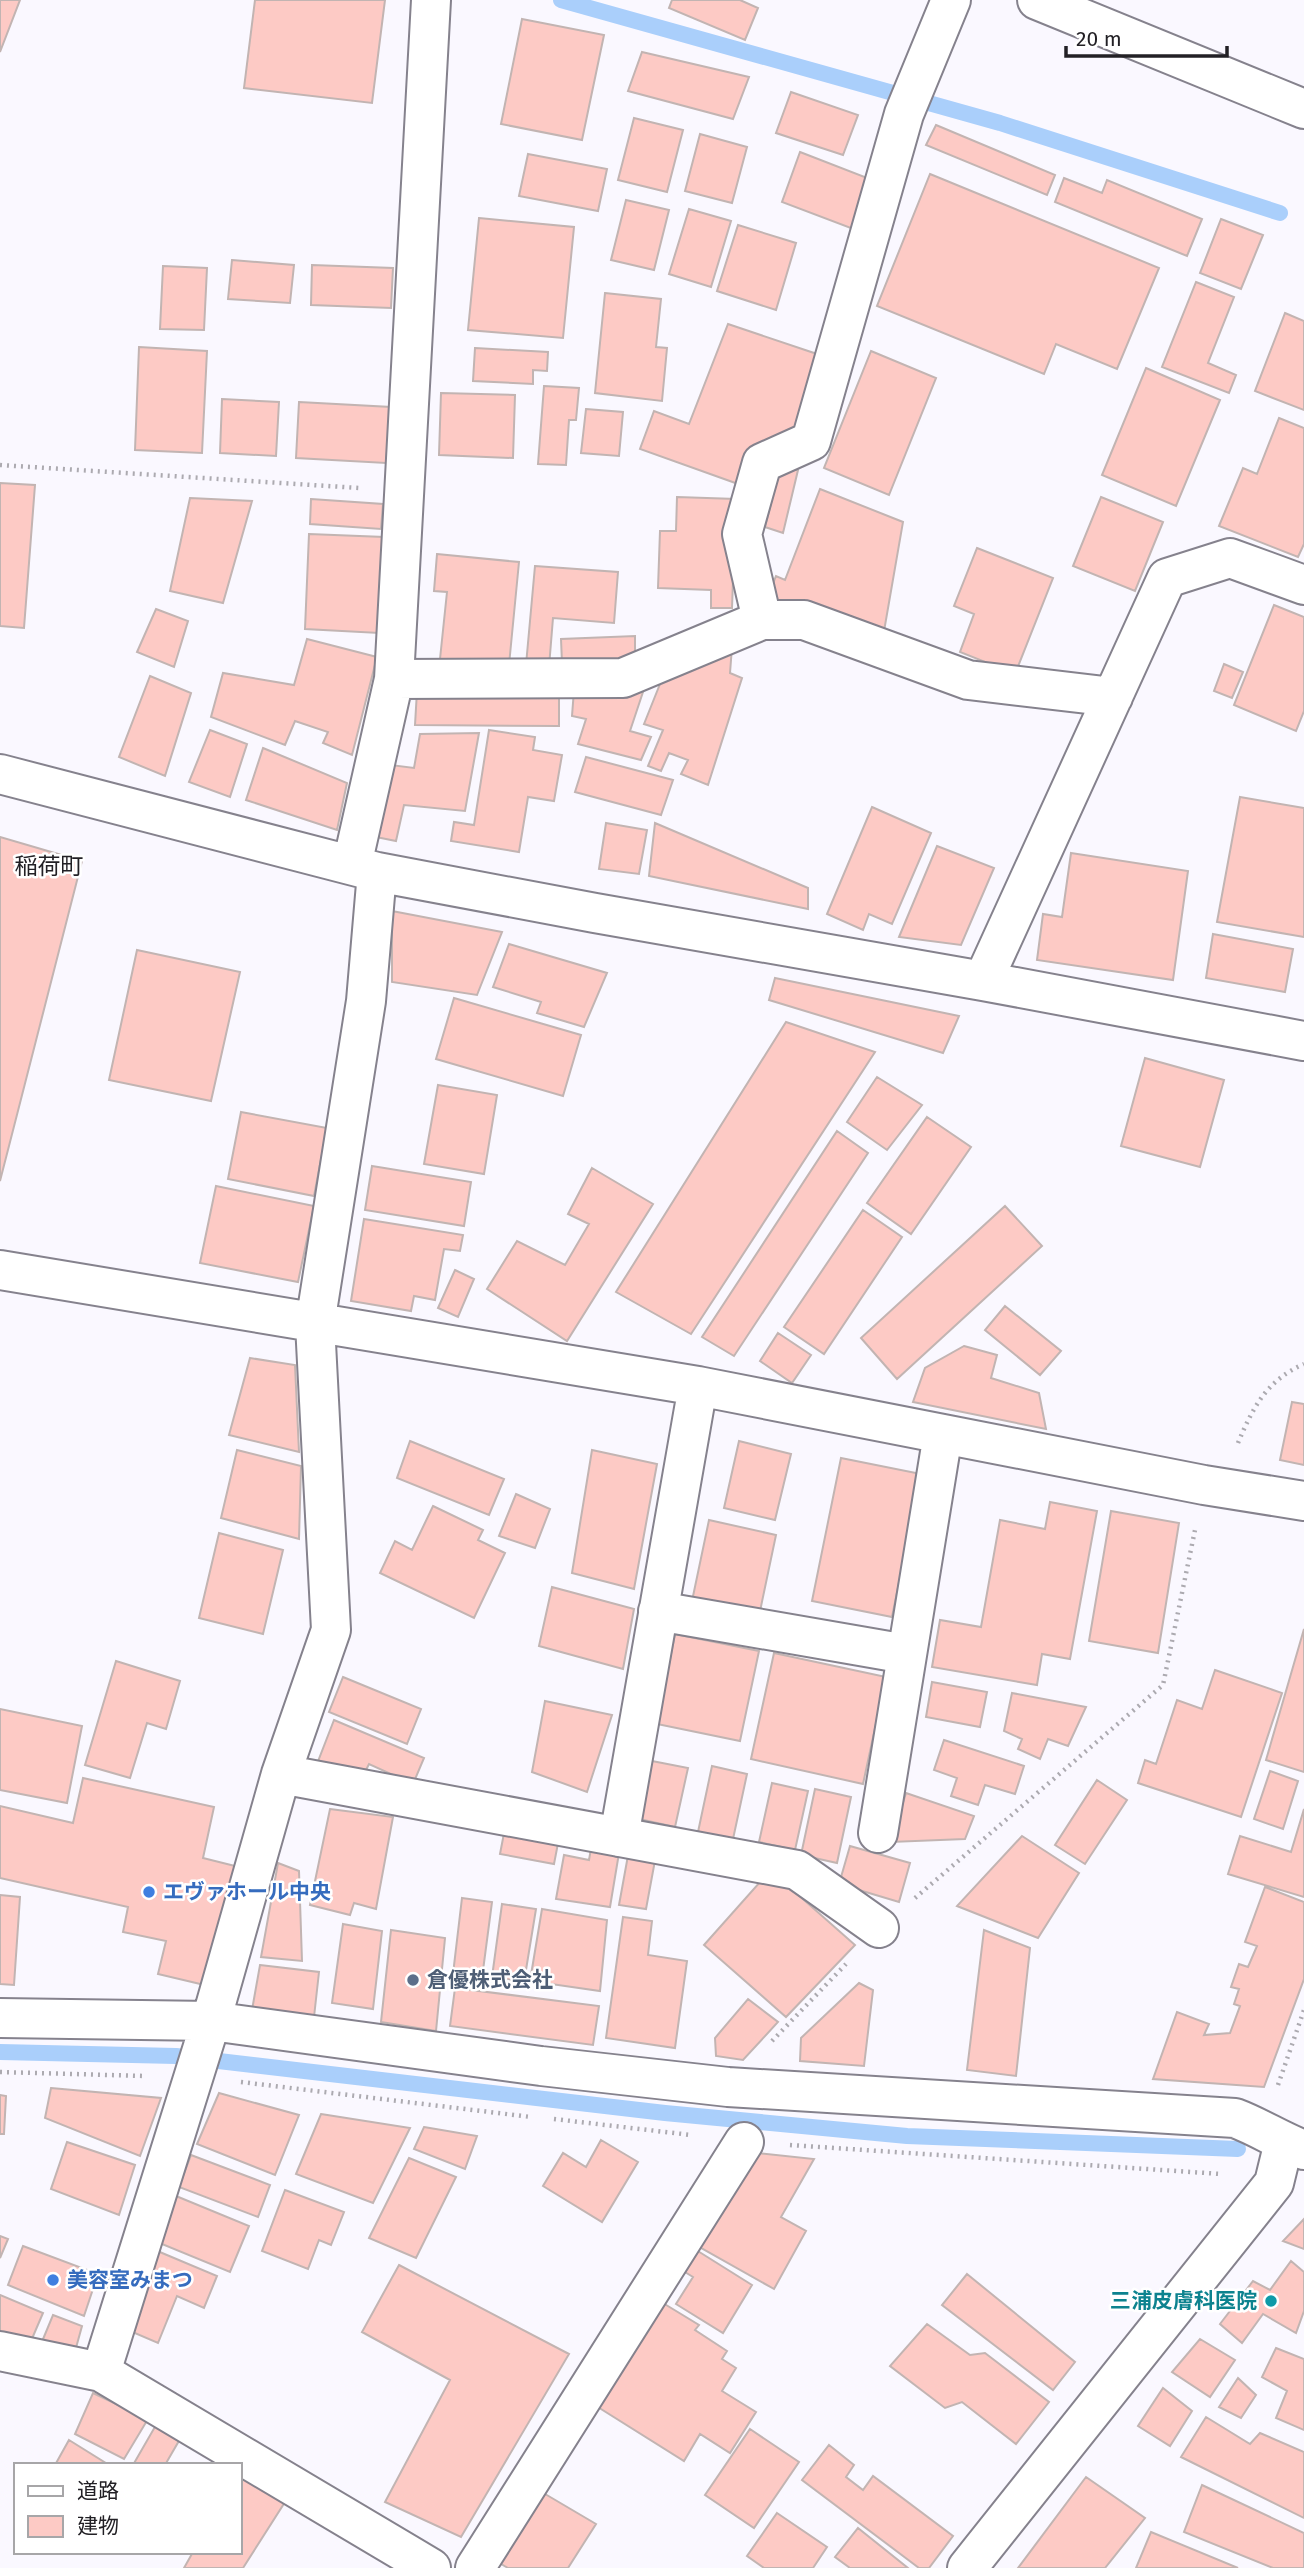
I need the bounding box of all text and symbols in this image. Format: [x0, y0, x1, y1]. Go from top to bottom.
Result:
scale bar [1066, 14, 1227, 58]
text: 20 m [1076, 26, 1122, 52]
district label: 稲荷町 [15, 852, 84, 880]
place label: エヴァホール中央 [163, 1879, 331, 1905]
marker: エヴァホール中央 [141, 1884, 157, 1900]
place label: 倉優株式会社 [427, 1967, 553, 1993]
marker: 倉優株式会社 [405, 1972, 421, 1988]
place label: 美容室みまつ [67, 2267, 193, 2293]
marker: 美容室みまつ [45, 2272, 61, 2288]
place label: 三浦皮膚科医院 [1110, 2288, 1257, 2314]
marker: 三浦皮膚科医院 [1263, 2293, 1279, 2309]
legend [14, 2463, 242, 2554]
text: 道路 [77, 2478, 119, 2504]
text: 建物 [77, 2513, 119, 2539]

